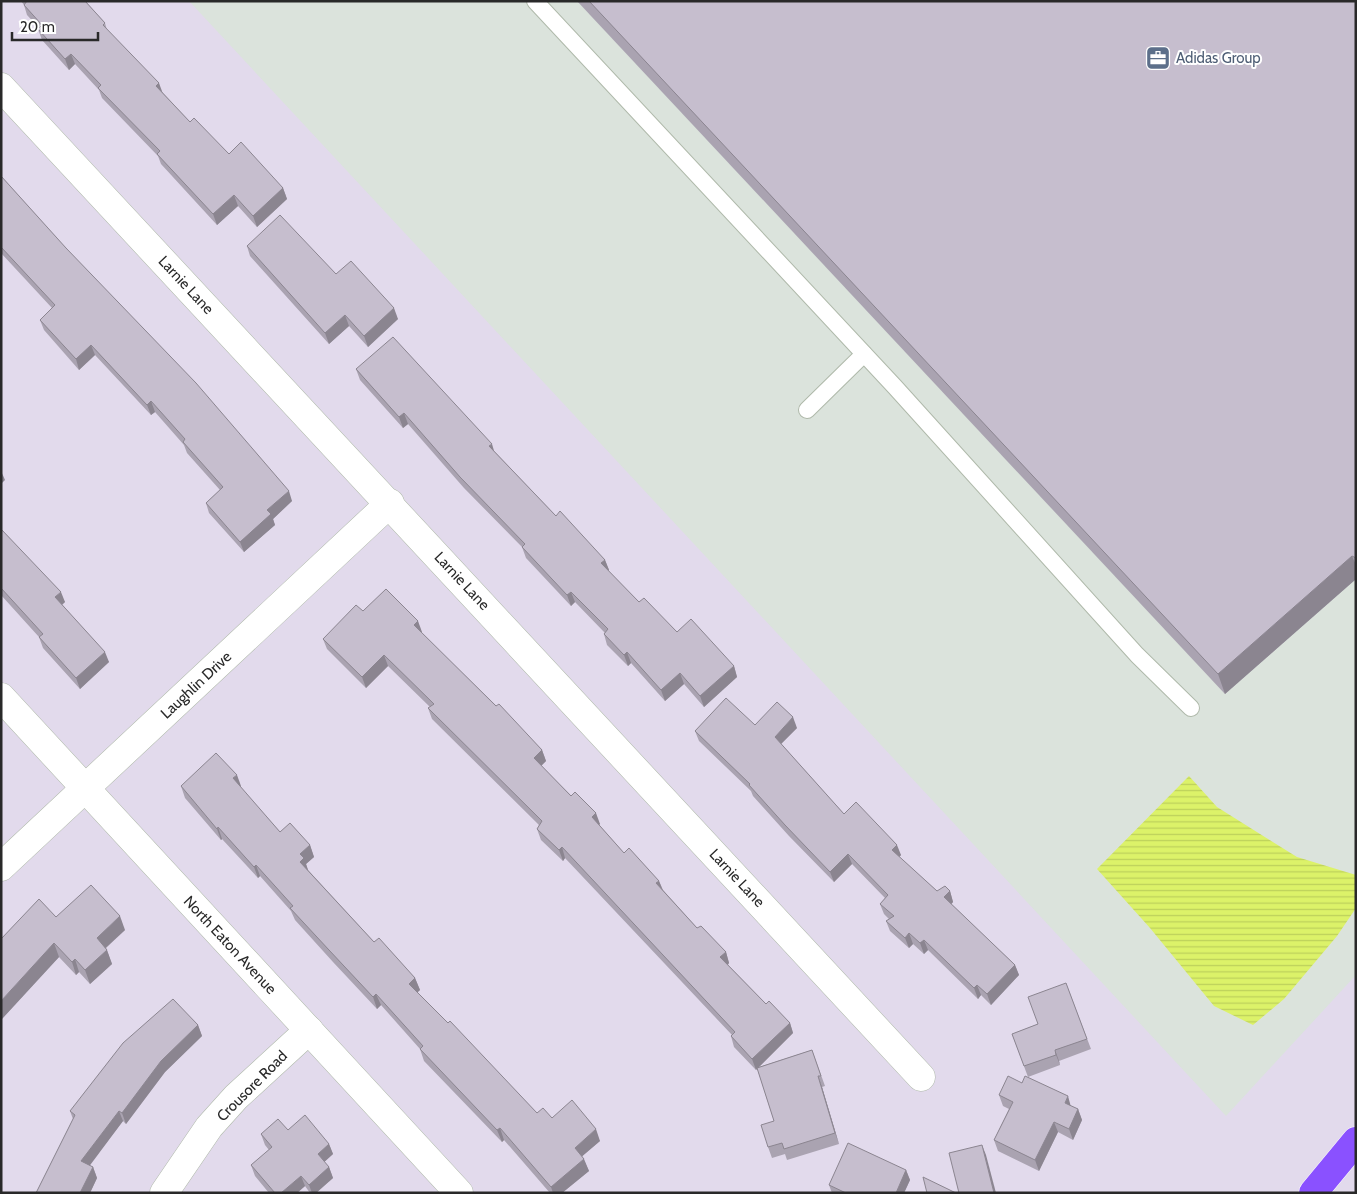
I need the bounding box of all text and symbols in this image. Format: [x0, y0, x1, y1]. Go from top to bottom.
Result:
scale bar [12, 10, 99, 42]
text: 20 m [20, 18, 55, 36]
office icon: Adidas Group [1145, 45, 1171, 71]
place label: Adidas Group [1176, 49, 1261, 67]
street label: Larnie Lane [155, 252, 218, 318]
street label: Larnie Lane [431, 548, 494, 614]
street label: Laughlin Drive [157, 647, 235, 722]
street label: Larnie Lane [706, 845, 769, 911]
street label: North Eaton Avenue [180, 892, 280, 998]
street label: Crousore Road [213, 1047, 291, 1125]

